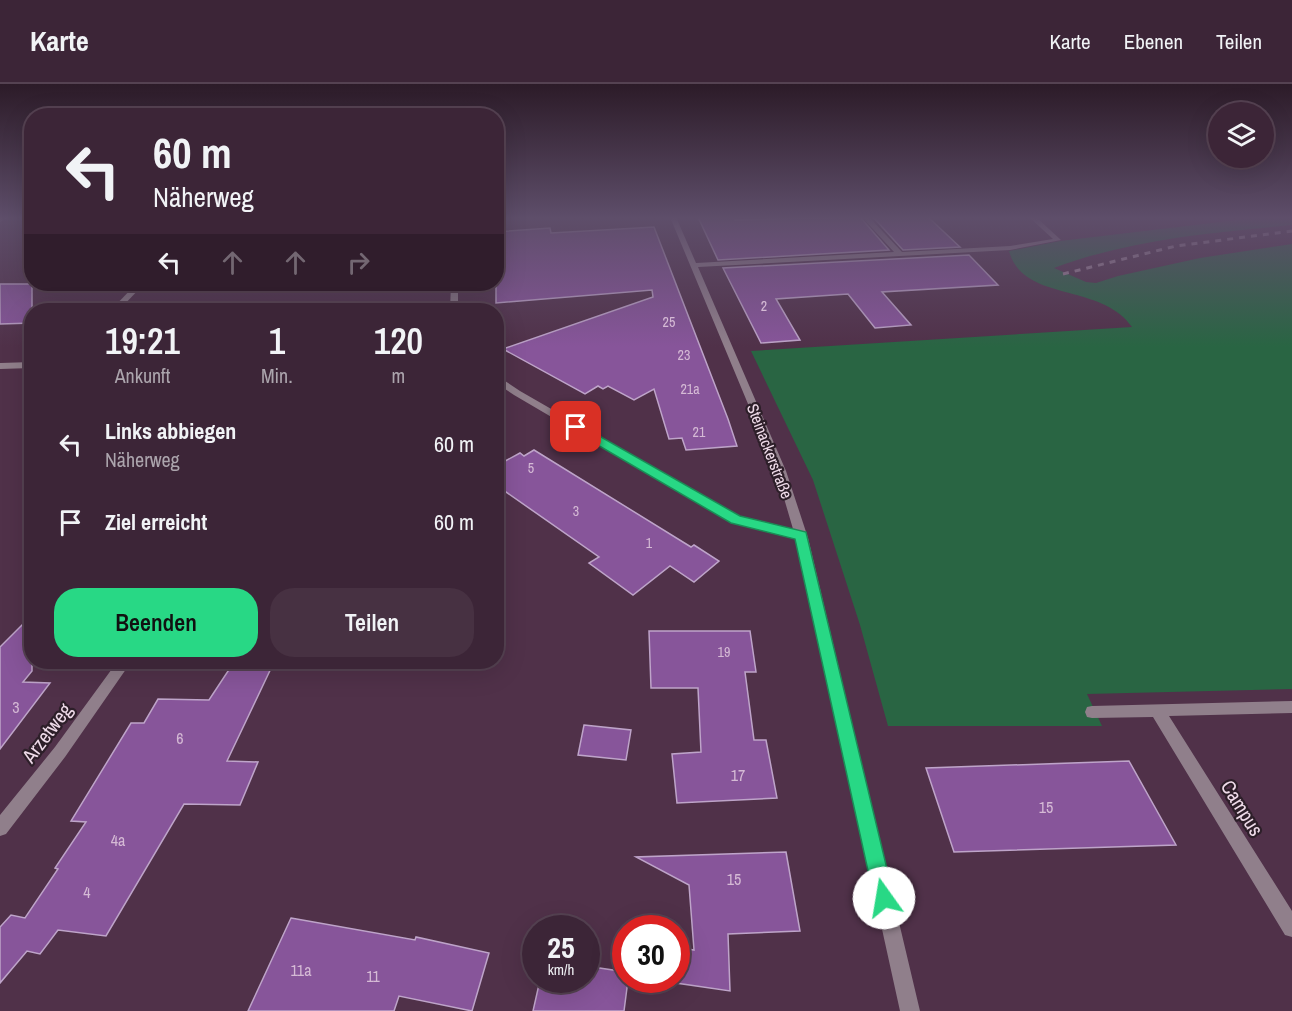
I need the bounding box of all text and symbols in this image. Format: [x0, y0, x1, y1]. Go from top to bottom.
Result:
text: Karte [30, 22, 89, 60]
text: Karte [1050, 27, 1091, 56]
text: Ebenen [1124, 27, 1183, 56]
text: Teilen [1216, 27, 1262, 56]
map controls [1208, 102, 1274, 168]
button: layers [1208, 102, 1274, 168]
text: 60 m [153, 125, 232, 181]
icon: left [54, 132, 132, 210]
text: Näherweg [153, 179, 254, 215]
icon: left [153, 246, 186, 279]
icon: ahead [216, 246, 249, 279]
icon: ahead [279, 246, 312, 279]
icon: right [342, 246, 375, 279]
house number: 2 [761, 297, 767, 315]
house number: 25 [663, 313, 675, 331]
text: 19:21 [105, 317, 180, 365]
text: 1 [269, 317, 285, 365]
text: 120 [374, 317, 423, 365]
house number: 23 [678, 346, 690, 364]
text: Ankunft [115, 362, 170, 389]
text: Min. [261, 362, 293, 389]
text: m [392, 362, 405, 389]
house number: 21a [680, 380, 700, 398]
street label: Steinackerstraße [742, 400, 798, 502]
pin [550, 401, 601, 452]
icon: arrive [559, 410, 592, 443]
text: Links abbiegen [105, 416, 236, 446]
house number: 21 [693, 423, 706, 441]
icon: left [54, 428, 87, 461]
text: 60 m [434, 429, 474, 459]
text: Näherweg [105, 446, 180, 473]
house number: 5 [528, 459, 534, 477]
house number: 3 [573, 502, 579, 520]
icon: arrive [54, 506, 87, 539]
text: Ziel erreicht [105, 507, 207, 537]
text: 60 m [434, 507, 474, 537]
house number: 1 [646, 534, 653, 552]
button: Beenden [54, 588, 258, 657]
button: Teilen [270, 588, 474, 657]
house number: 19 [718, 643, 730, 661]
house number: 3 [12, 696, 20, 718]
street label: Arzetweg [15, 697, 78, 769]
house number: 6 [176, 727, 184, 749]
house number: 17 [731, 764, 745, 786]
street label: Campus [1215, 775, 1270, 841]
house number: 15 [1039, 796, 1053, 818]
house number: 4a [111, 829, 126, 851]
position arrow [852, 866, 916, 930]
house number: 15 [727, 868, 741, 890]
house number: 4 [83, 881, 91, 903]
speed limit sign: 30 [612, 915, 690, 993]
text: 25 [547, 927, 575, 967]
house number: 11a [291, 959, 312, 981]
text: km/h [548, 959, 574, 980]
house number: 11 [366, 965, 381, 987]

